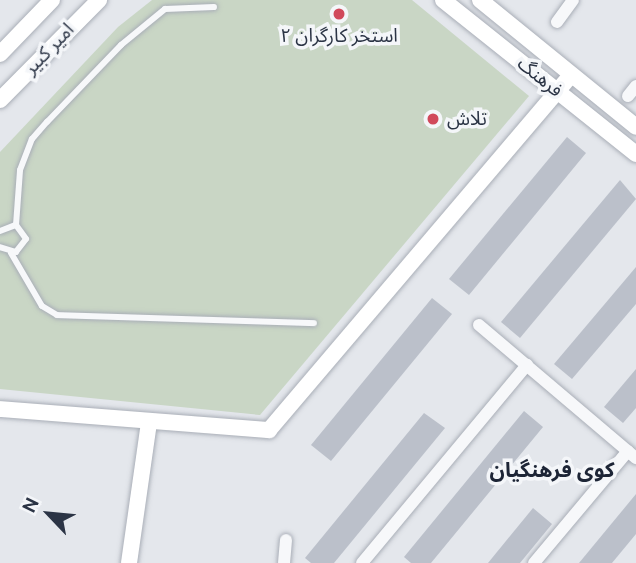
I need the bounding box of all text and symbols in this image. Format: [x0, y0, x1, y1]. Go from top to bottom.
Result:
marker: استخر کارگران ۲ [331, 6, 347, 22]
street label: امیر کبیر [19, 19, 79, 79]
place label: استخر کارگران ۲ [280, 25, 398, 47]
street label: فرهنگ [513, 52, 567, 102]
place label: تلاش [447, 108, 487, 130]
marker: تلاش [425, 111, 441, 127]
district label: کوی فرهنگیان [490, 456, 614, 482]
north arrow [14, 479, 84, 549]
text: N [17, 494, 43, 516]

